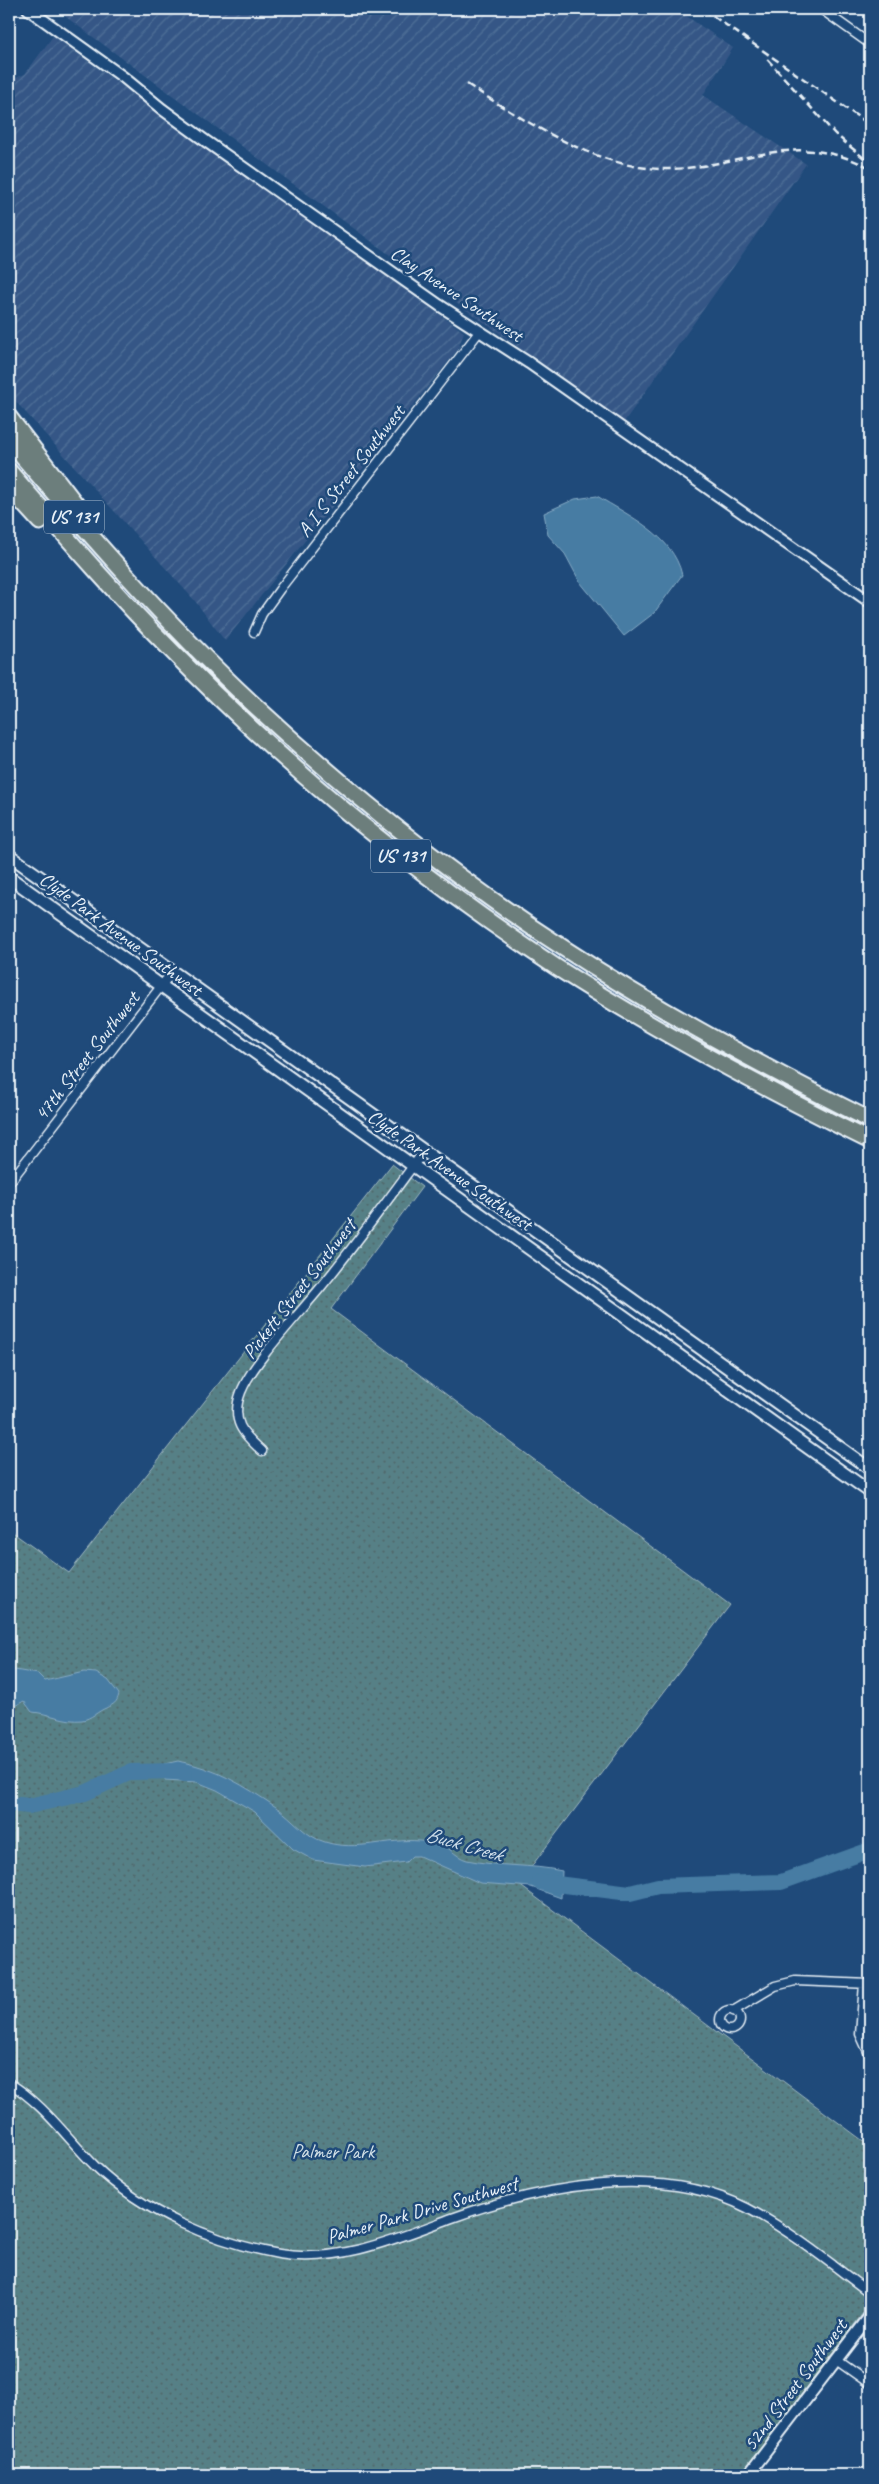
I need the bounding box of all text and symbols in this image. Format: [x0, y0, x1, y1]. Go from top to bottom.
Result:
street label: Clay Avenue Southwest [386, 240, 530, 349]
street label: A I S Street Southwest [292, 398, 412, 542]
road number: US 131 [44, 501, 104, 534]
road number: US 131 [371, 839, 431, 872]
street label: Clyde Park Avenue Southwest [35, 866, 209, 1003]
street label: 47th Street Southwest [29, 985, 147, 1126]
street label: Clyde Park Avenue Southwest [363, 1104, 539, 1238]
street label: Pickett Street Southwest [237, 1212, 363, 1364]
water label: Buck Creek [423, 1821, 508, 1868]
park label: Palmer Park [292, 2139, 376, 2164]
street label: Palmer Park Drive Southwest [324, 2170, 523, 2249]
street label: 52nd Street Southwest [737, 2312, 854, 2456]

